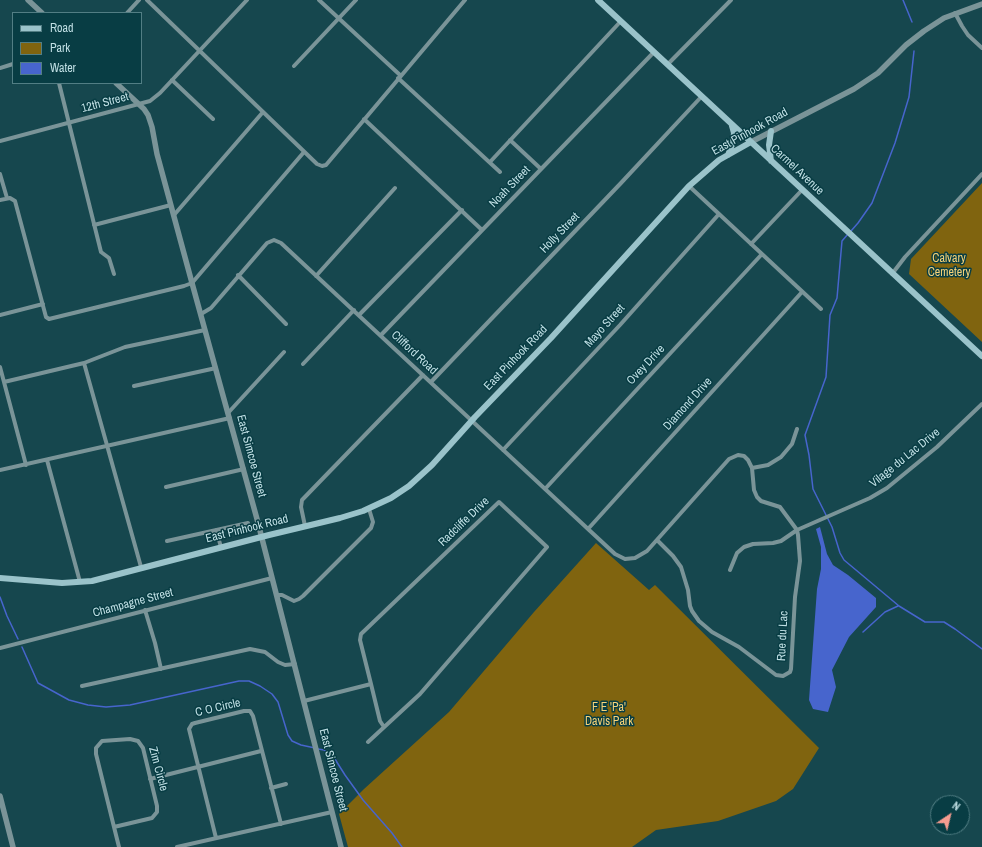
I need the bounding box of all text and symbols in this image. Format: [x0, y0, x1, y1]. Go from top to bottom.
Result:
legend [12, 12, 142, 84]
text: Road [50, 20, 74, 36]
text: Park [50, 40, 70, 56]
text: Water [50, 60, 76, 76]
street label: 12th Street [80, 90, 130, 116]
street label: East Pinhook Road [709, 105, 791, 159]
street label: Carmel Avenue [767, 142, 827, 198]
street label: Noah Street [487, 163, 533, 211]
street label: Holly Street [537, 210, 583, 256]
park label: Calvary Cemetery [928, 252, 970, 280]
street label: Mayo Street [582, 301, 628, 351]
street label: East Pinhook Road [481, 323, 551, 393]
street label: Clifford Road [388, 328, 440, 378]
street label: Ovey Drive [624, 342, 668, 388]
street label: Diamond Drive [661, 375, 715, 433]
street label: East Simcoe Street [233, 413, 269, 499]
street label: Vilage du Lac Drive [867, 425, 943, 491]
street label: Radcliffe Drive [436, 494, 492, 550]
street label: East Pinhook Road [204, 512, 290, 546]
street label: Champagne Street [91, 585, 175, 621]
street label: Rue du Lac [774, 610, 792, 662]
street label: C O Circle [194, 696, 242, 720]
park label: F E 'Pa' Davis Park [585, 701, 633, 729]
street label: East Simcoe Street [316, 727, 350, 813]
street label: Zim Circle [145, 745, 171, 793]
north arrow [930, 795, 970, 835]
text: N [950, 798, 963, 814]

